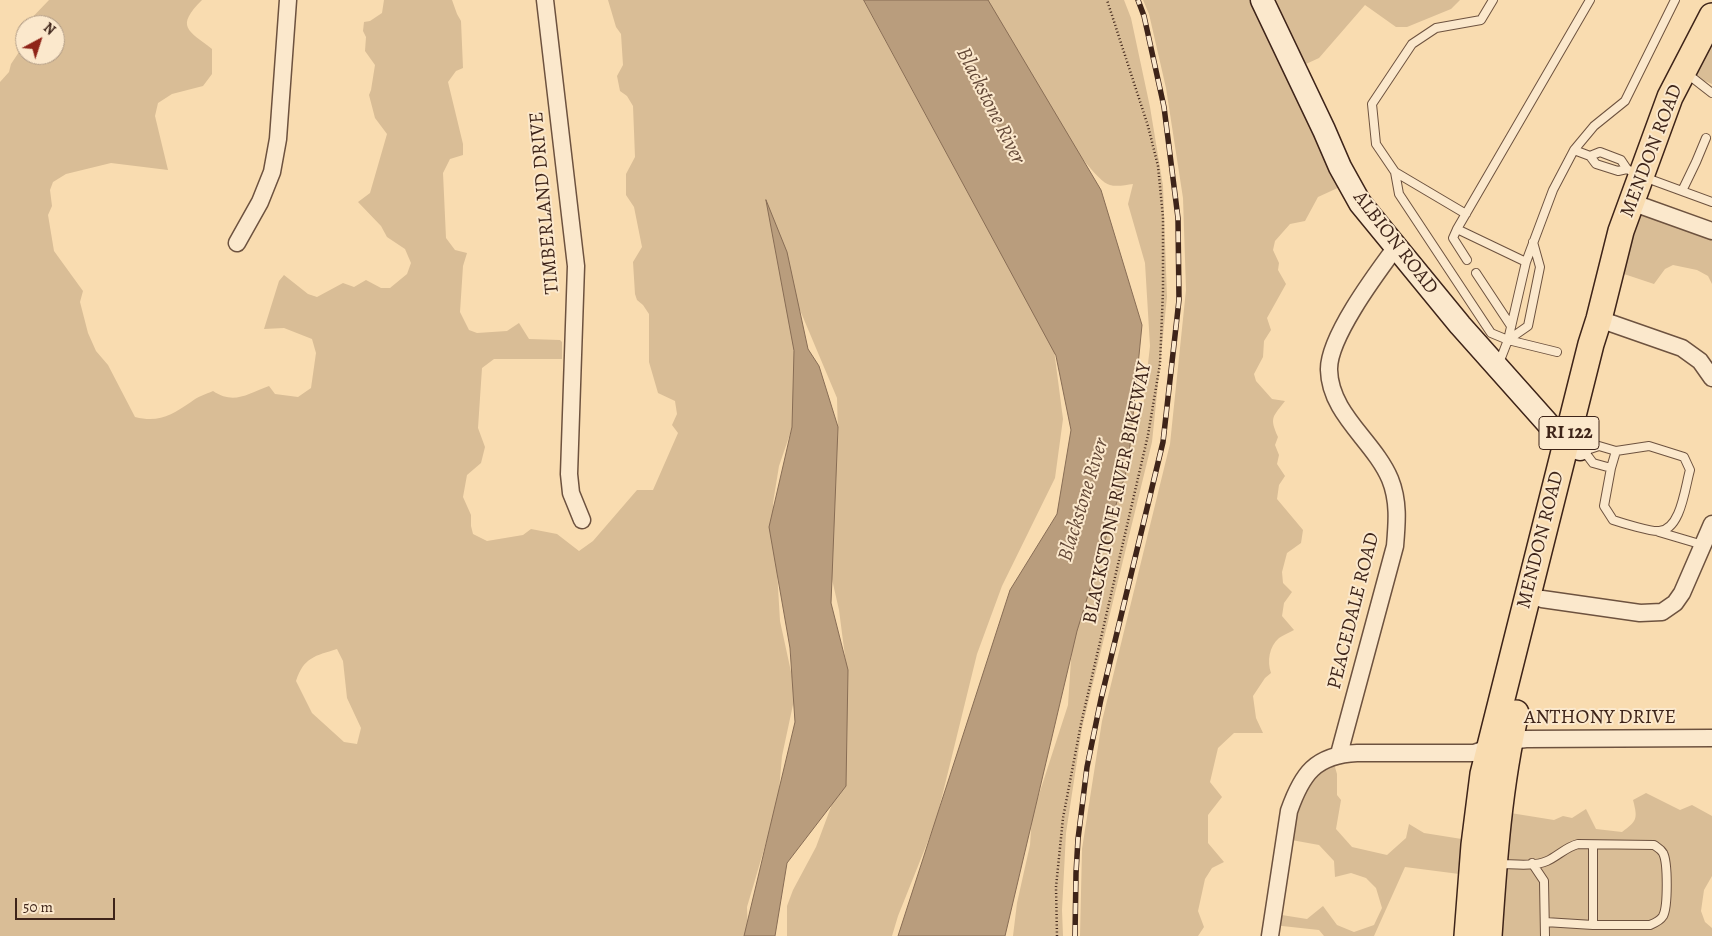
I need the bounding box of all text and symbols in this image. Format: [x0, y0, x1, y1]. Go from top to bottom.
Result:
north arrow [15, 15, 65, 65]
text: N [39, 18, 59, 39]
water label: Blackstone River [950, 44, 1030, 168]
street label: MENDON ROAD [1616, 81, 1688, 221]
street label: TIMBERLAND DRIVE [525, 111, 565, 295]
street label: ALBION ROAD [1347, 187, 1443, 299]
street label: BLACKSTONE RIVER BIKEWAY [1079, 360, 1157, 626]
road number: RI 122 [1539, 416, 1599, 449]
water label: Blackstone River [1053, 435, 1115, 565]
street label: MENDON ROAD [1512, 469, 1570, 611]
street label: PEACEDALE ROAD [1323, 530, 1385, 692]
street label: ANTHONY DRIVE [1524, 706, 1676, 730]
scale bar [18, 888, 118, 920]
text: 50 m [23, 897, 53, 917]

